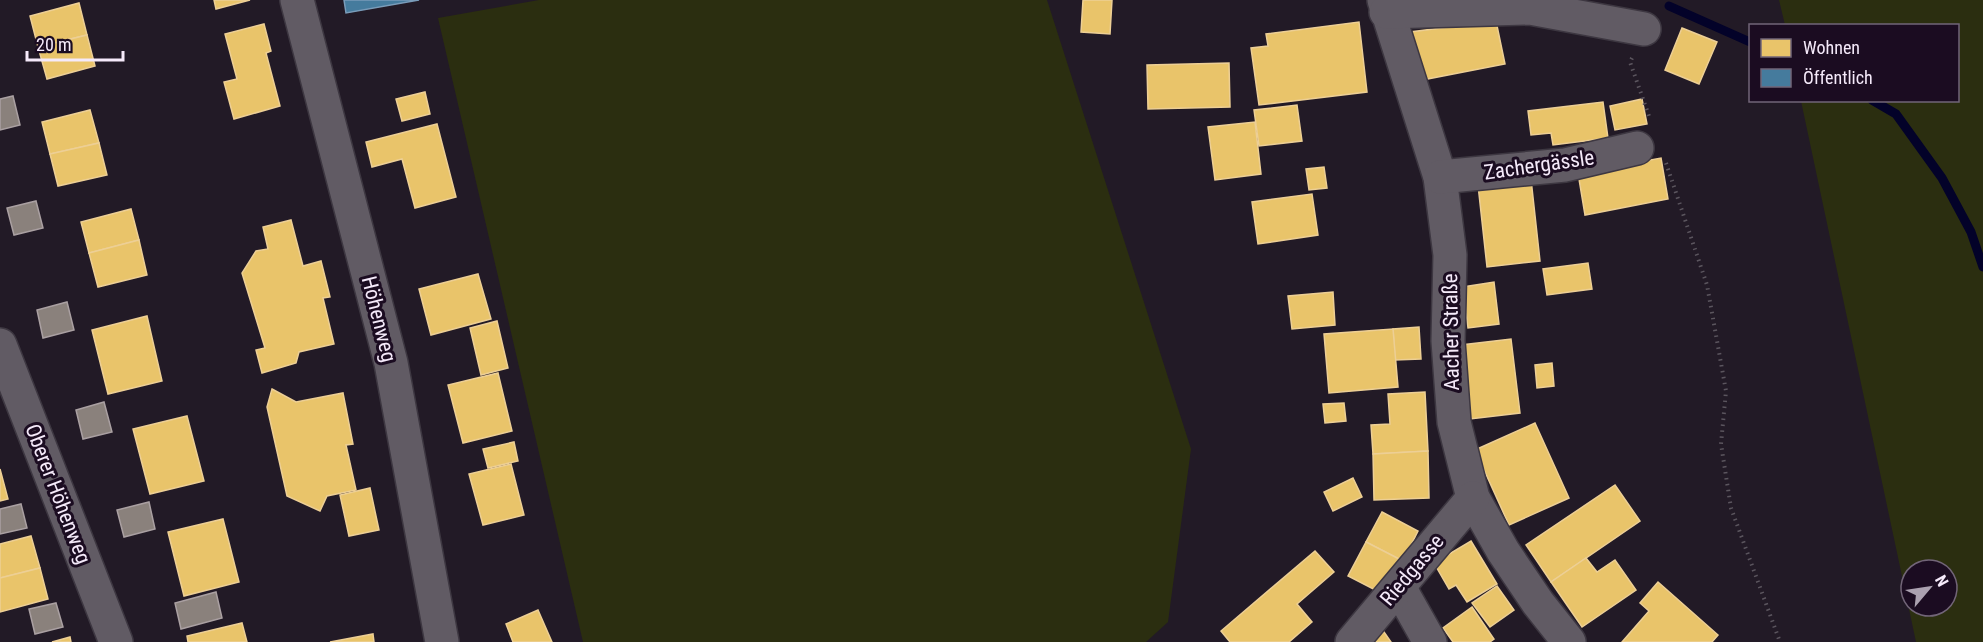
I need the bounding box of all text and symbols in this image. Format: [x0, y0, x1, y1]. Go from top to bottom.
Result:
scale bar [27, 24, 123, 62]
legend [1749, 24, 1959, 102]
text: 20 m [36, 34, 71, 55]
text: Wohnen [1803, 37, 1860, 58]
text: Öffentlich [1803, 67, 1873, 88]
street label: Zachergässle [1482, 145, 1596, 185]
street label: Aacher Straße [1438, 273, 1464, 391]
street label: Höhenweg [357, 274, 401, 364]
street label: Oberer Höhenweg [20, 421, 96, 567]
street label: Riedgasse [1375, 529, 1449, 611]
north arrow [1899, 558, 1959, 618]
text: N [1931, 572, 1952, 590]

